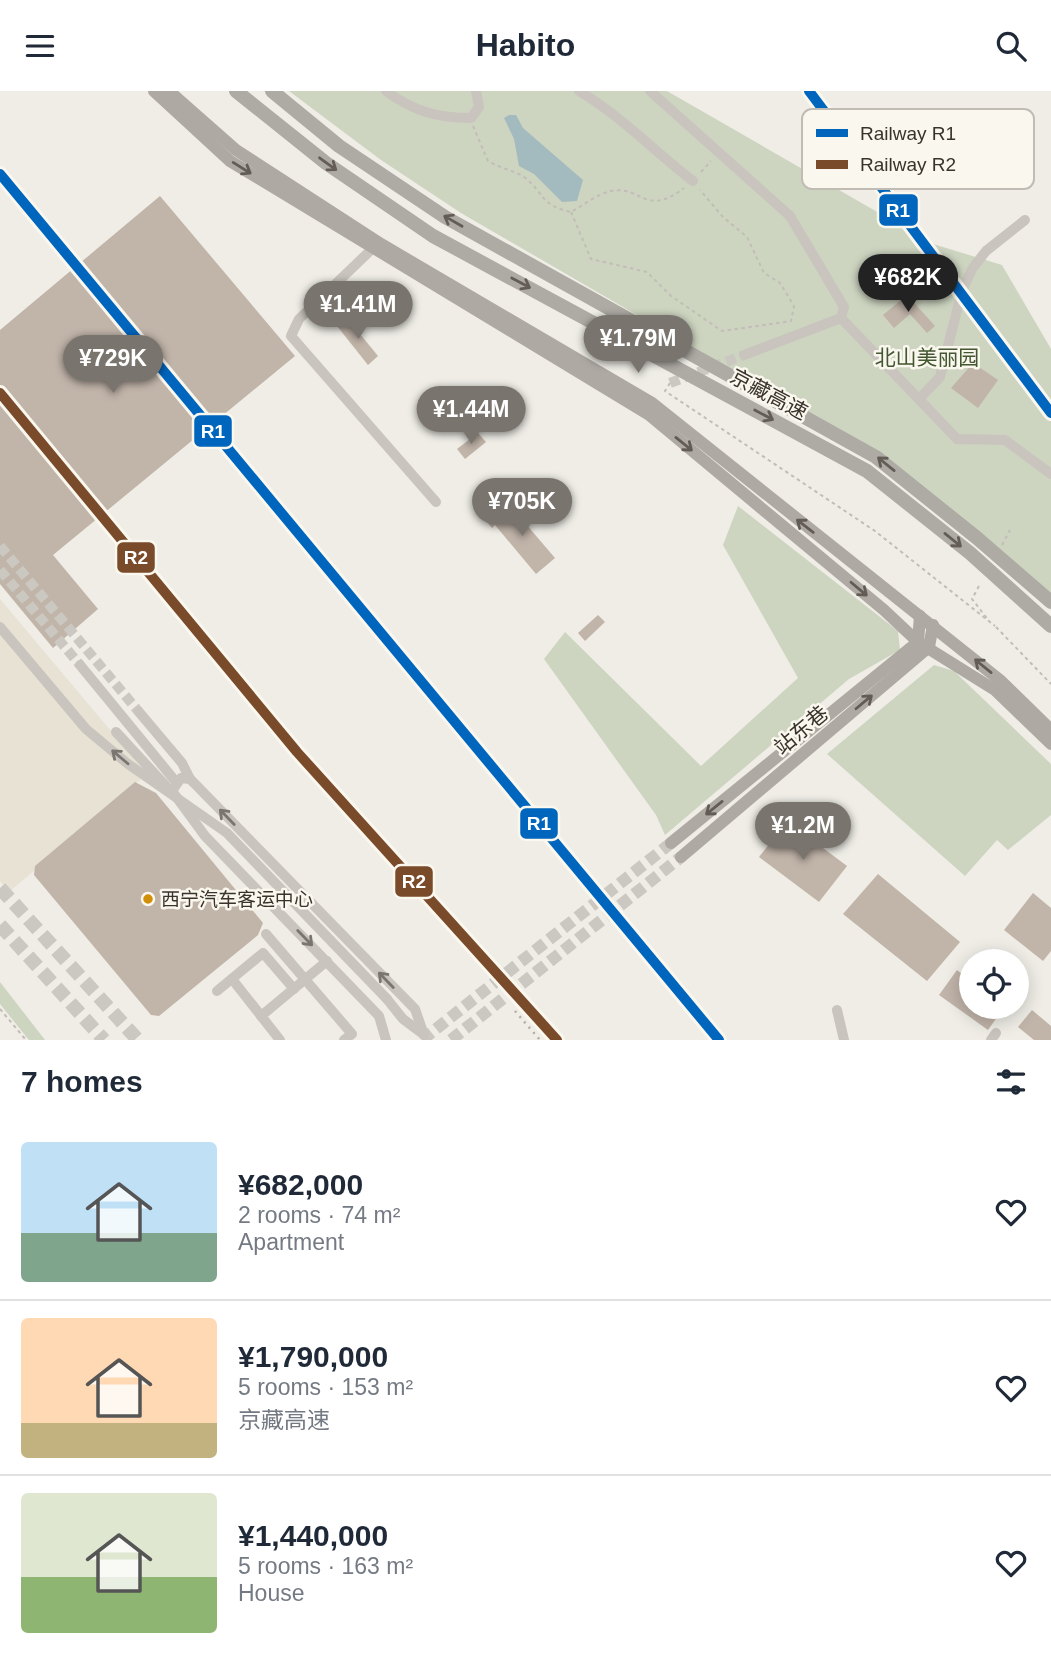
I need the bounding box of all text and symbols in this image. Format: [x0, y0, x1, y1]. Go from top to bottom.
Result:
icon: menu [21, 27, 59, 65]
text: Habito [476, 27, 575, 63]
icon: search [992, 27, 1030, 65]
legend [802, 109, 1034, 189]
text: Railway R1 [860, 123, 956, 144]
text: Railway R2 [860, 154, 956, 175]
one-way arrow [318, 157, 337, 171]
one-way arrow [232, 161, 251, 176]
line badge: R1 [878, 193, 919, 227]
text: R1 [886, 200, 911, 221]
one-way arrow [443, 214, 463, 228]
pin: ¥682K [859, 255, 957, 314]
text: ¥682K [874, 264, 942, 290]
one-way arrow [510, 277, 531, 291]
pin: ¥1.41M [301, 281, 415, 341]
text: ¥1.41M [320, 291, 396, 317]
pin: ¥1.79M [581, 315, 695, 375]
text: ¥1.79M [600, 325, 676, 351]
pin: ¥729K [64, 335, 162, 395]
text: ¥729K [79, 345, 147, 371]
park label: 北山美丽园 [875, 346, 980, 369]
street label: 京藏高速 [727, 364, 811, 424]
pin: ¥1.44M [414, 387, 528, 446]
text: ¥1.44M [433, 396, 509, 422]
one-way arrow [753, 409, 774, 422]
line badge: R1 [193, 414, 233, 448]
text: R1 [201, 421, 226, 442]
one-way arrow [675, 436, 693, 452]
one-way arrow [877, 457, 895, 472]
pin: ¥705K [473, 479, 571, 538]
text: ¥705K [488, 488, 556, 514]
one-way arrow [796, 518, 814, 533]
one-way arrow [944, 532, 962, 548]
line badge: R2 [116, 541, 156, 574]
text: R2 [124, 547, 148, 568]
one-way arrow [850, 581, 868, 597]
one-way arrow [975, 659, 993, 674]
one-way arrow [854, 694, 872, 710]
street label: 站东巷 [769, 701, 833, 759]
one-way arrow [111, 749, 129, 765]
one-way arrow [705, 801, 723, 816]
pin: ¥1.2M [754, 803, 852, 862]
line badge: R1 [519, 807, 559, 840]
one-way arrow [219, 808, 236, 825]
text: ¥1.2M [771, 812, 835, 838]
text: R1 [527, 813, 552, 834]
line badge: R2 [394, 865, 434, 898]
text: R2 [402, 871, 426, 892]
place label: 西宁汽车客运中心 [161, 889, 313, 910]
marker: 西宁汽车客运中心 [141, 892, 155, 906]
one-way arrow [296, 929, 313, 946]
map controls [959, 949, 1029, 1019]
button: locate [959, 949, 1029, 1019]
one-way arrow [378, 971, 395, 988]
icon: filters [992, 1063, 1030, 1101]
text: 7 homes [21, 1065, 143, 1098]
text: ¥682,000 [238, 1168, 363, 1201]
icon: home [77, 1170, 161, 1254]
icon: heart [992, 1193, 1030, 1231]
text: 2 rooms · 74 m² [238, 1202, 400, 1228]
text: Apartment [238, 1229, 344, 1255]
text: ¥1,790,000 [238, 1340, 388, 1373]
icon: home [77, 1346, 161, 1430]
icon: heart [992, 1369, 1030, 1407]
text: 5 rooms · 153 m² [238, 1374, 413, 1400]
text: 京藏高速 [238, 1407, 330, 1433]
text: ¥1,440,000 [238, 1519, 388, 1552]
icon: home [77, 1521, 161, 1605]
icon: heart [992, 1544, 1030, 1582]
text: 5 rooms · 163 m² [238, 1553, 413, 1579]
text: House [238, 1580, 304, 1606]

